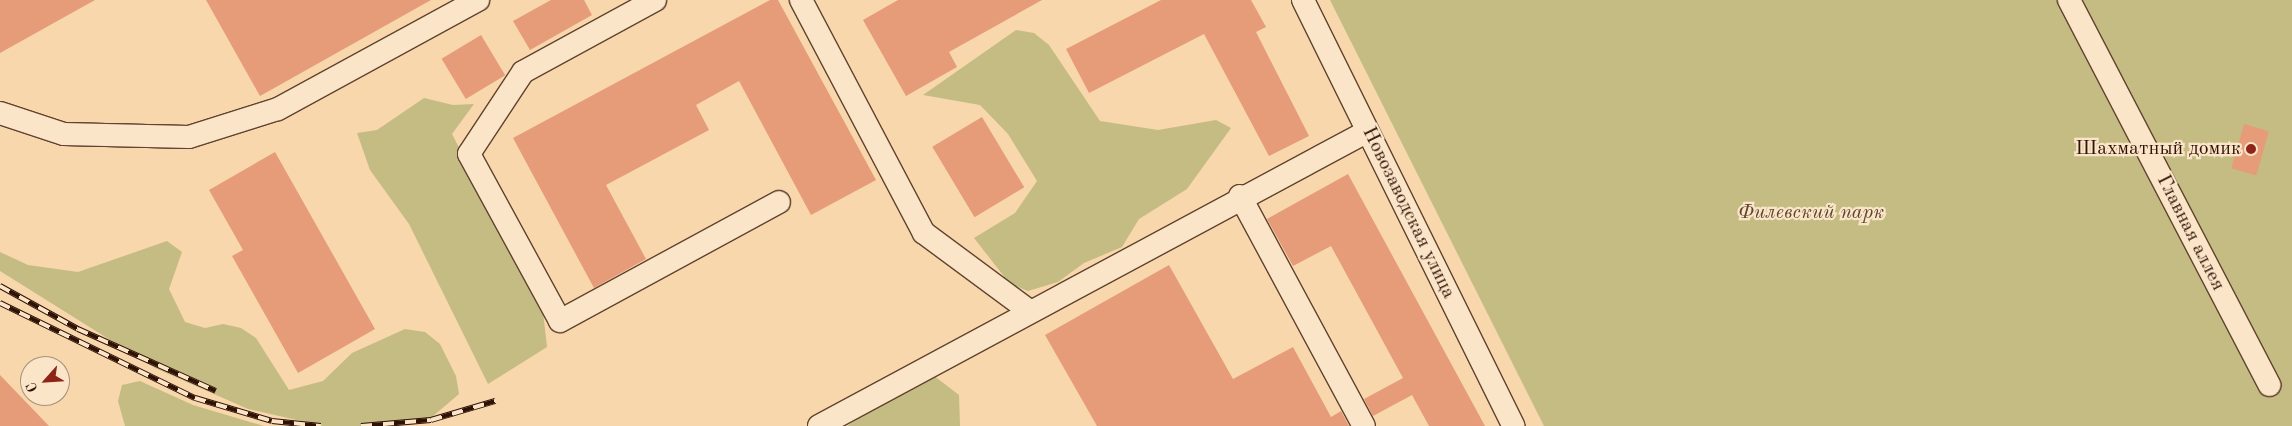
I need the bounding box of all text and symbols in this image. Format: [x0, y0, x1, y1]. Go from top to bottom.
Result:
street label: Новозаводская улица [1356, 123, 1460, 303]
place label: Шахматный домик [2075, 137, 2241, 161]
marker: Шахматный домик [2245, 143, 2257, 155]
street label: Главная аллея [2150, 171, 2230, 295]
park label: Филевский парк [1738, 201, 1884, 225]
north arrow [20, 356, 70, 406]
text: С [24, 380, 41, 394]

